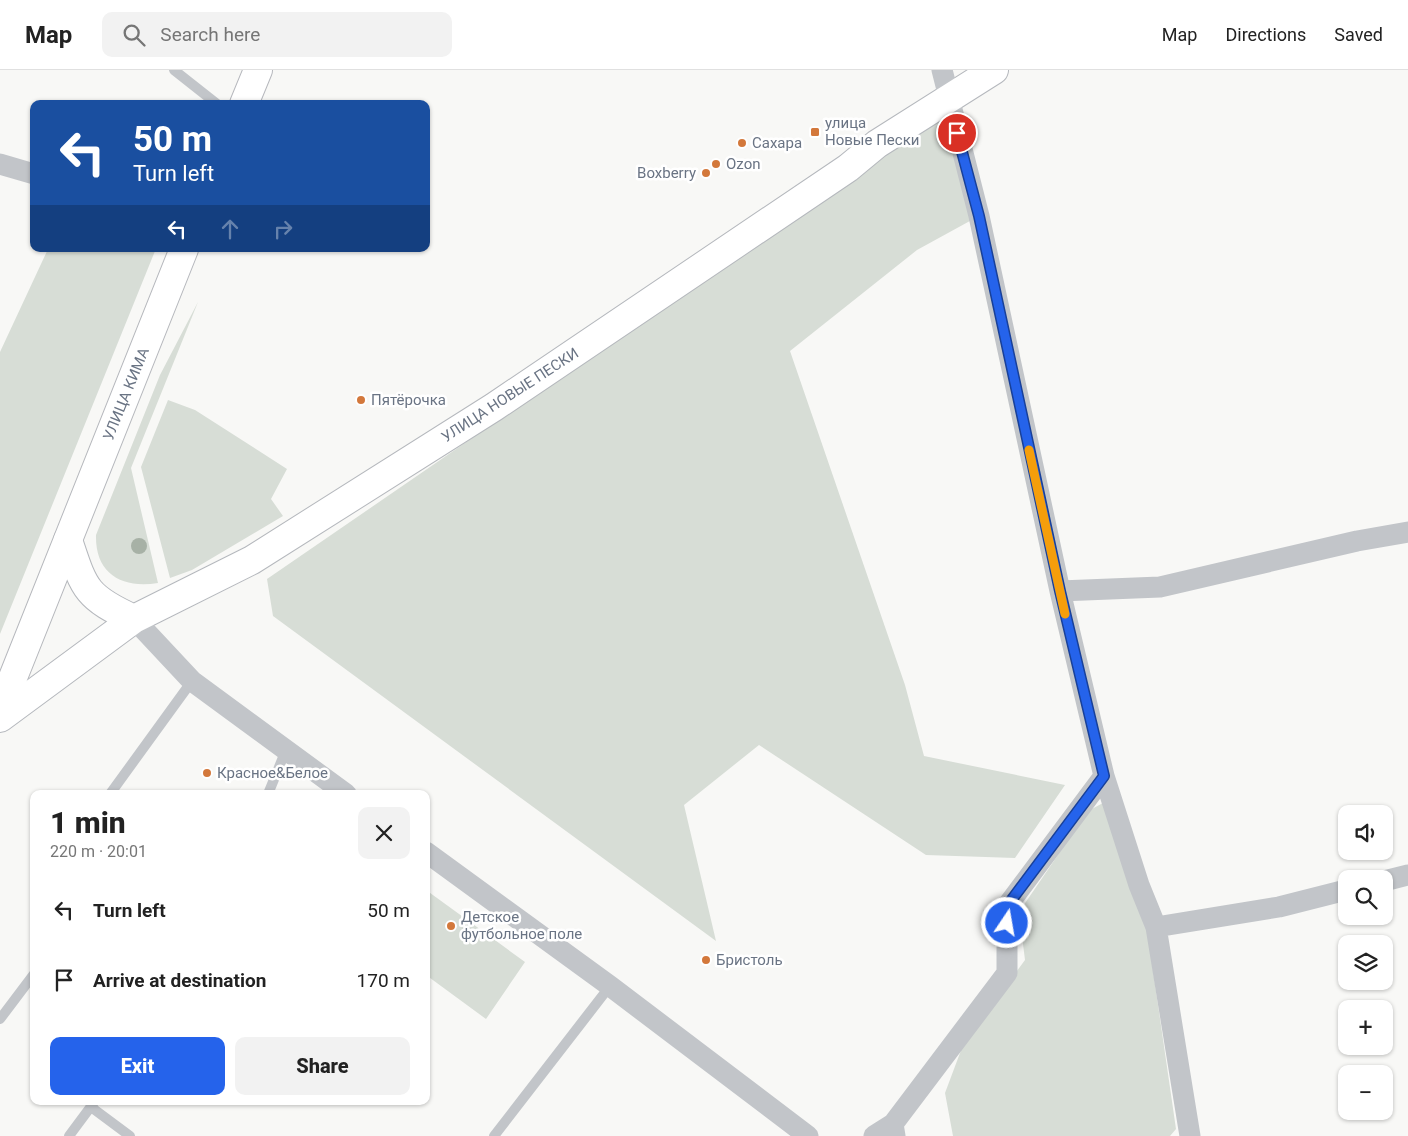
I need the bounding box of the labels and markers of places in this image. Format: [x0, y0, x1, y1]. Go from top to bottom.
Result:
pin [936, 112, 978, 154]
place label: улица Новые Пески [825, 114, 919, 149]
marker: улица Новые Пески [809, 126, 821, 138]
place label: Сахара [752, 134, 802, 152]
marker: Сахара [736, 137, 748, 149]
place label: Ozon [726, 155, 760, 173]
marker: Ozon [710, 158, 722, 170]
place label: Boxberry [637, 164, 696, 182]
marker: Boxberry [700, 167, 712, 179]
place label: Пятёрочка [371, 391, 446, 409]
marker: Пятёрочка [355, 394, 367, 406]
place label: Красное&Белое [217, 764, 328, 782]
marker: Красное&Белое [201, 767, 213, 779]
place label: Детское футбольное поле [461, 908, 582, 943]
marker: Детское футбольное поле [445, 920, 457, 932]
place label: Бристоль [716, 951, 783, 969]
marker: Бристоль [700, 954, 712, 966]

